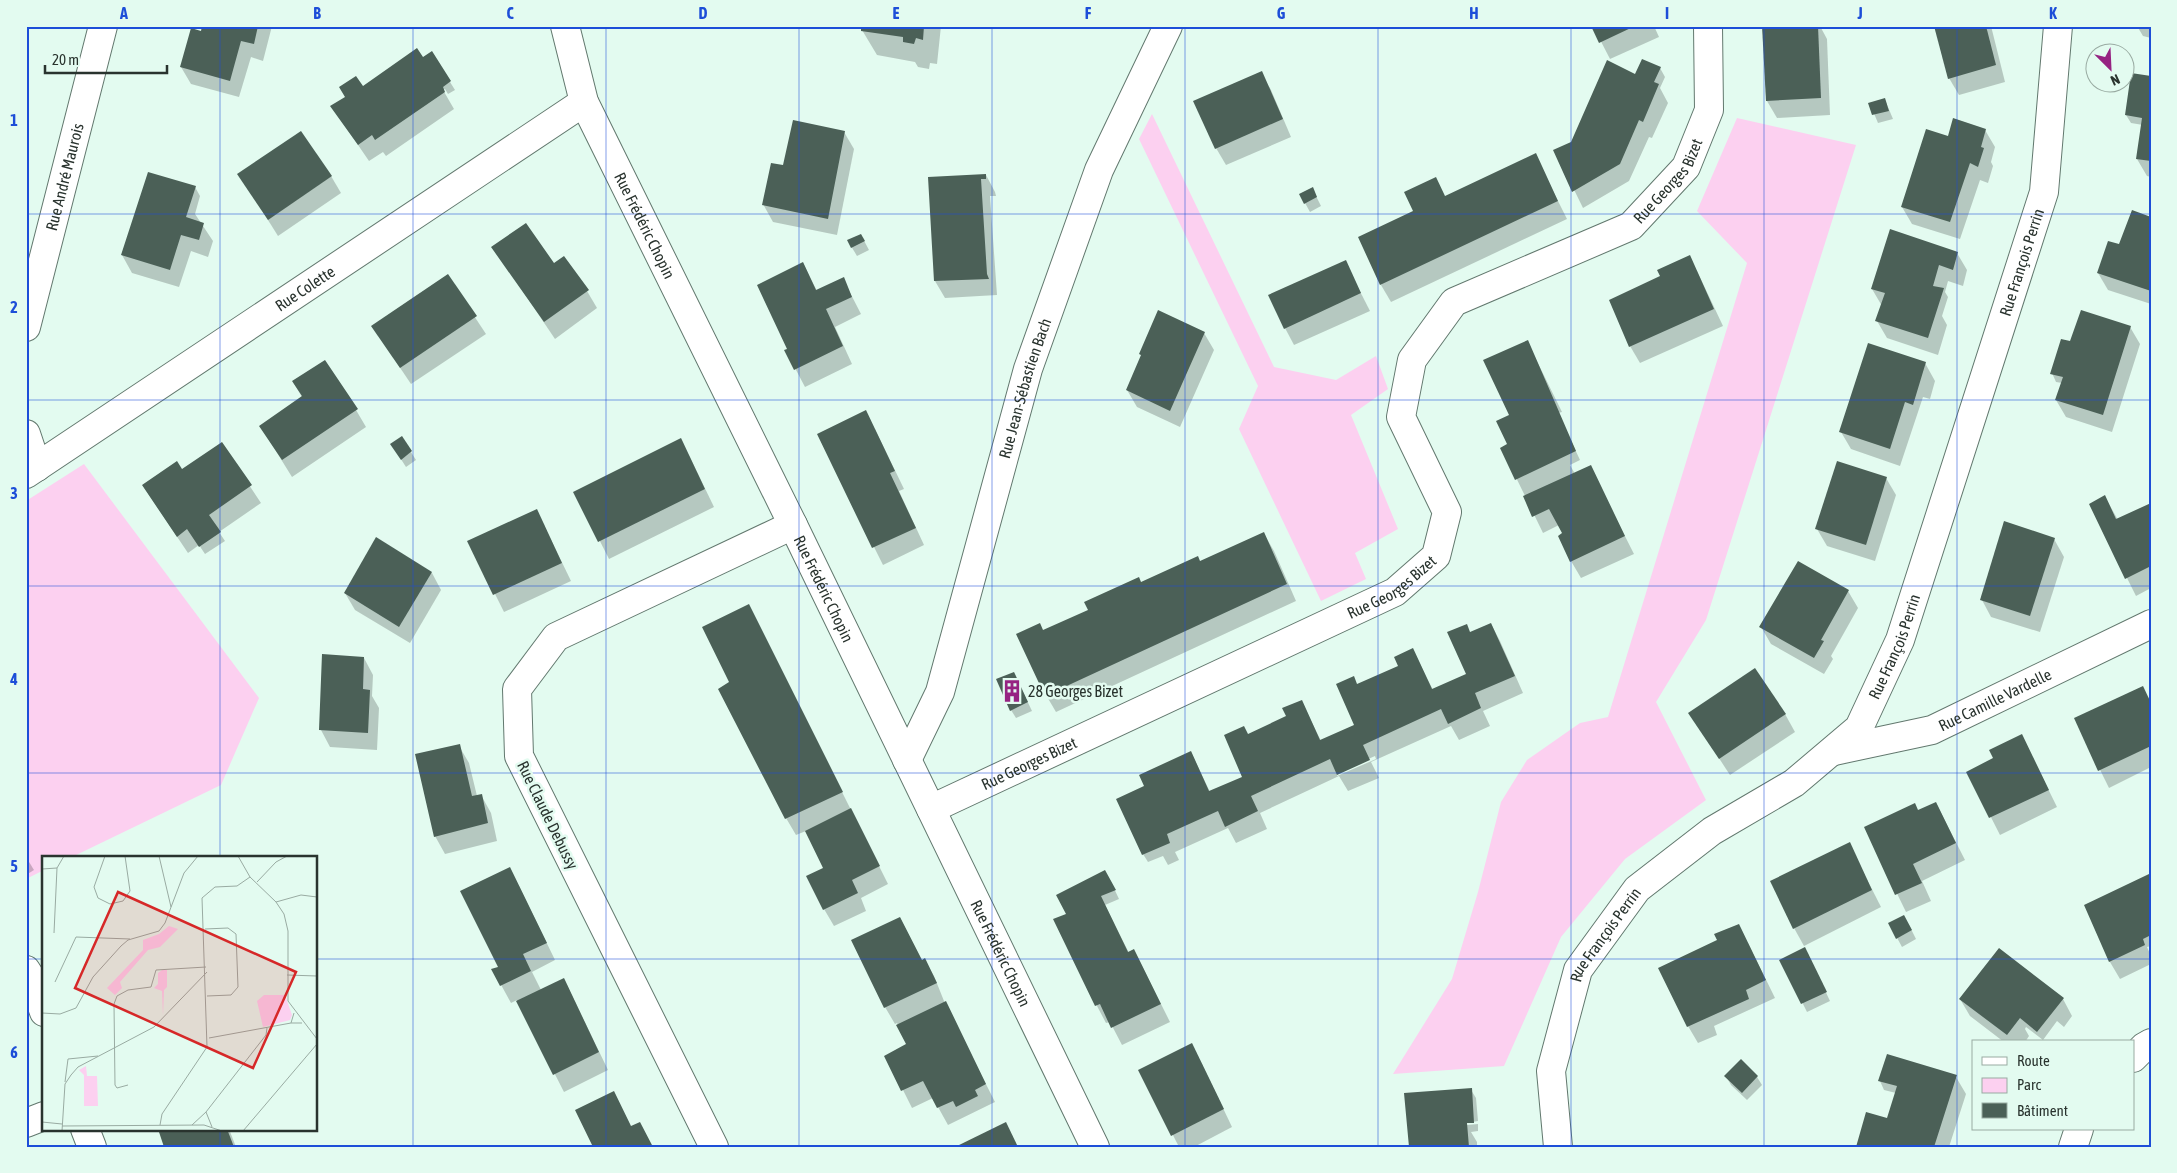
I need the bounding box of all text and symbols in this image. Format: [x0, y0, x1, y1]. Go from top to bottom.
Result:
text: A [119, 4, 128, 22]
text: B [313, 4, 321, 22]
text: C [506, 4, 514, 22]
text: D [699, 4, 708, 22]
text: E [893, 4, 900, 22]
text: F [1085, 4, 1092, 22]
text: G [1277, 4, 1286, 22]
text: H [1469, 4, 1479, 22]
text: I [1665, 4, 1669, 22]
text: J [1856, 4, 1863, 22]
text: K [2049, 4, 2057, 22]
scale bar [45, 42, 168, 74]
north arrow [2084, 42, 2134, 92]
text: 20 m [52, 51, 79, 68]
text: N [2108, 71, 2122, 89]
text: 1 [10, 111, 18, 129]
street label: Rue André Maurois [42, 121, 87, 232]
street label: Rue Georges Bizet [1629, 136, 1706, 227]
street label: Rue Frédéric Chopin [611, 169, 679, 282]
street label: Rue François Perrin [1996, 206, 2047, 318]
street label: Rue Colette [272, 262, 338, 314]
text: 2 [10, 298, 18, 316]
street label: Rue Jean-Sébastien Bach [995, 316, 1054, 460]
text: 3 [10, 484, 18, 502]
street label: Rue Frédéric Chopin [790, 533, 857, 645]
street label: Rue Georges Bizet [1344, 551, 1440, 622]
street label: Rue François Perrin [1865, 592, 1923, 702]
street label: Rue Camille Vardelle [1936, 665, 2054, 734]
text: 4 [9, 670, 18, 688]
building icon: 28 Georges Bizet [999, 678, 1025, 704]
place label: 28 Georges Bizet [1028, 682, 1123, 701]
street label: Rue Georges Bizet [978, 733, 1080, 793]
street label: Rue Claude Debussy [513, 758, 582, 873]
inset map [42, 856, 318, 1130]
text: 5 [10, 857, 18, 875]
street label: Rue François Perrin [1566, 884, 1644, 984]
street label: Rue Frédéric Chopin [967, 897, 1034, 1009]
legend [1972, 1040, 2134, 1130]
text: 6 [10, 1043, 18, 1061]
text: Route [2017, 1052, 2050, 1069]
text: Parc [2017, 1076, 2041, 1093]
text: Bâtiment [2017, 1102, 2068, 1119]

